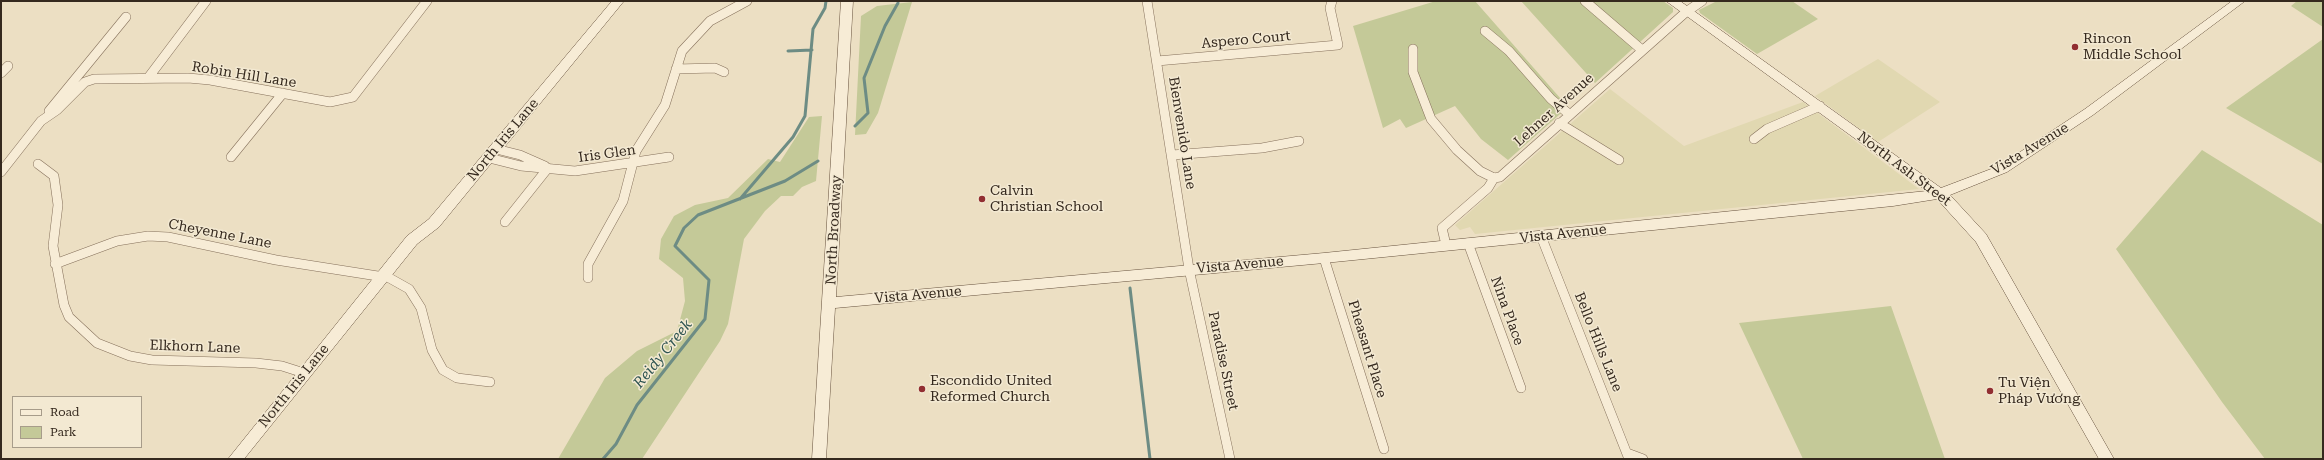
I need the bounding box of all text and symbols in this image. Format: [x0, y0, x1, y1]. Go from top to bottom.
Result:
street label: Aspero Court [1201, 28, 1291, 52]
place label: Rincon Middle School [2083, 31, 2182, 64]
marker: Rincon Middle School [2070, 42, 2080, 52]
street label: Robin Hill Lane [191, 58, 297, 92]
street label: Lehner Avenue [1511, 70, 1597, 150]
street label: Bienvenido Lane [1165, 76, 1199, 190]
street label: North Iris Lane [464, 95, 542, 185]
street label: Vista Avenue [1988, 119, 2072, 179]
street label: North Ash Street [1854, 128, 1954, 210]
street label: Iris Glen [577, 142, 637, 166]
street label: North Broadway [823, 175, 845, 285]
place label: Calvin Christian School [990, 183, 1103, 216]
marker: Calvin Christian School [977, 194, 987, 204]
street label: Cheyenne Lane [167, 216, 273, 252]
street label: Vista Avenue [1519, 221, 1607, 247]
street label: Vista Avenue [1196, 253, 1284, 277]
street label: Nina Place [1487, 274, 1527, 348]
street label: Vista Avenue [874, 283, 962, 307]
street label: Bello Hills Lane [1570, 290, 1626, 394]
street label: Pheasant Place [1344, 298, 1390, 400]
street label: Paradise Street [1204, 310, 1242, 412]
water label: Reidy Creek [630, 316, 696, 392]
street label: Elkhorn Lane [149, 337, 241, 357]
street label: North Iris Lane [255, 341, 333, 431]
place label: Escondido United Reformed Church [930, 373, 1052, 406]
place label: Tu Viện Pháp Vương [1998, 375, 2080, 408]
marker: Escondido United Reformed Church [917, 384, 927, 394]
marker: Tu Viện Pháp Vương [1985, 386, 1995, 396]
legend [12, 396, 142, 448]
text: Road [50, 405, 79, 419]
text: Park [50, 425, 76, 439]

